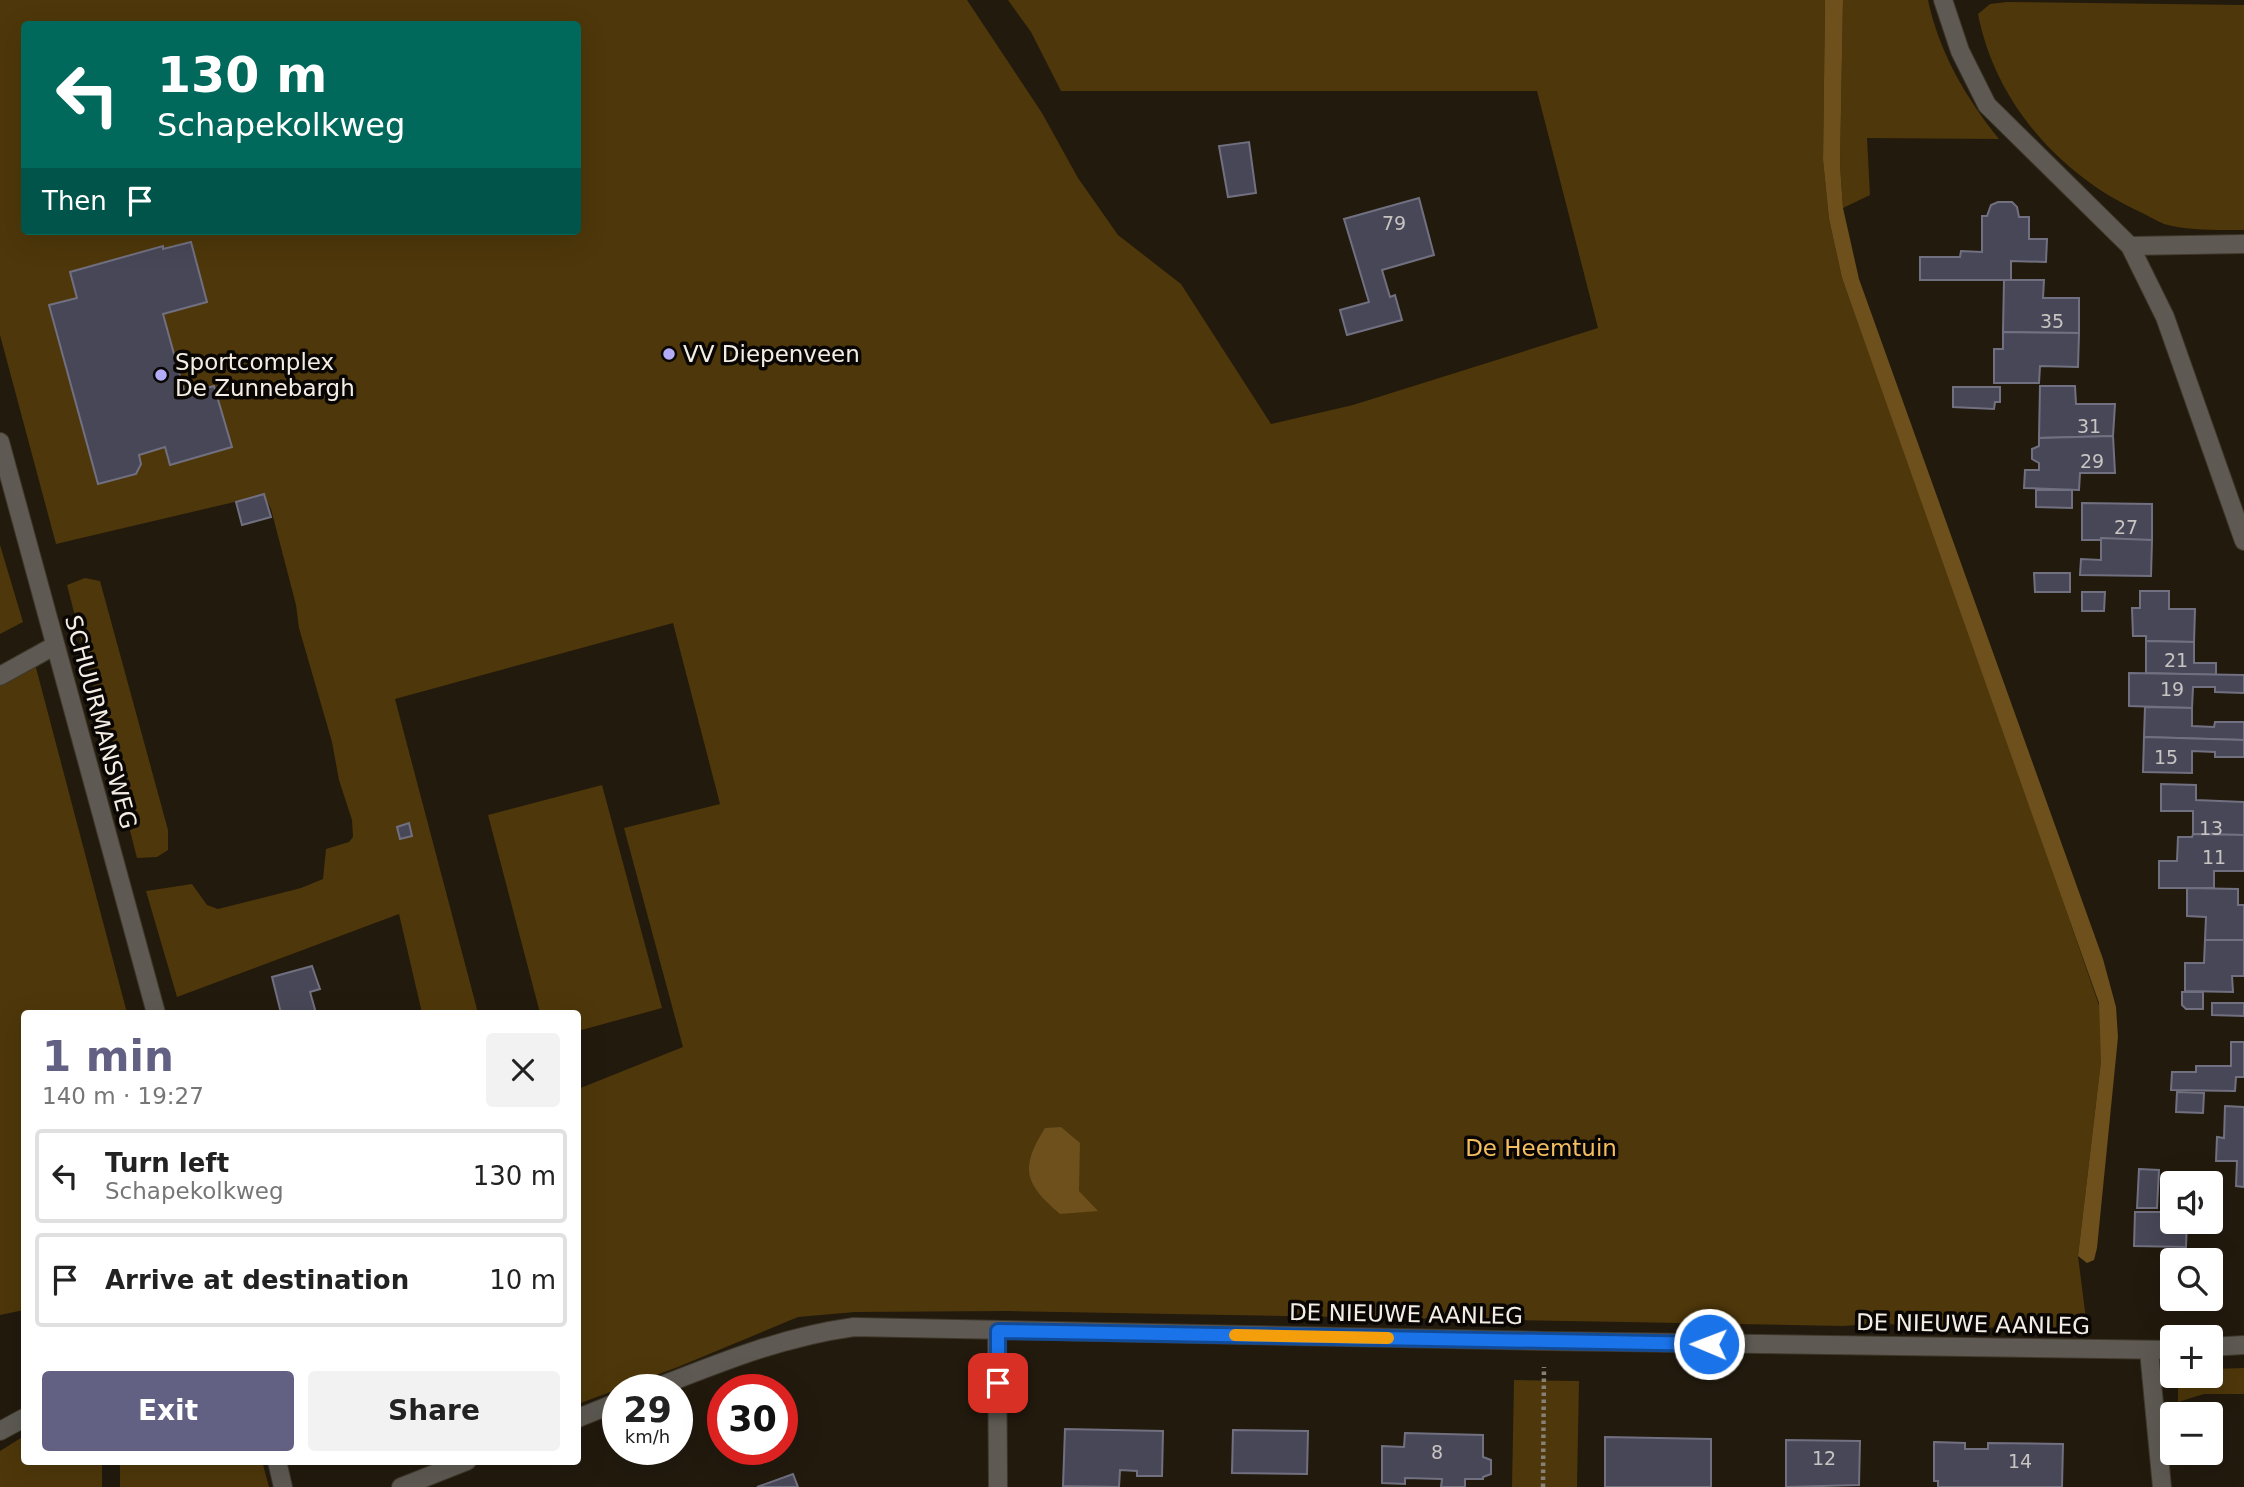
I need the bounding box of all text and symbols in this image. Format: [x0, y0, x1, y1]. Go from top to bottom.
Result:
text: 130 m [157, 47, 327, 104]
icon: left [42, 49, 133, 140]
text: Schapekolkweg [157, 106, 405, 144]
icon: arrive [121, 182, 159, 220]
text: Then [42, 186, 107, 216]
house number: 79 [1382, 212, 1406, 234]
house number: 35 [2040, 310, 2064, 332]
place label: VV Diepenveen [683, 341, 860, 367]
marker: VV Diepenveen [661, 346, 677, 362]
place label: Sportcomplex De Zunnebargh [175, 349, 355, 401]
marker: Sportcomplex De Zunnebargh [153, 367, 169, 383]
house number: 31 [2077, 415, 2101, 437]
house number: 29 [2080, 450, 2104, 472]
house number: 27 [2114, 516, 2138, 538]
street label: SCHUURMANSWEG [60, 612, 142, 832]
house number: 21 [2164, 649, 2188, 671]
house number: 19 [2160, 678, 2184, 700]
house number: 15 [2154, 746, 2178, 768]
house number: 13 [2199, 817, 2223, 839]
house number: 11 [2202, 846, 2226, 868]
text: 1 min [42, 1032, 174, 1081]
button: close [486, 1033, 560, 1107]
text: 140 m · 19:27 [42, 1083, 204, 1109]
park label: De Heemtuin [1465, 1135, 1617, 1161]
text: Turn left [105, 1148, 229, 1178]
icon: left [46, 1157, 84, 1195]
text: 130 m [473, 1161, 556, 1191]
map controls [2160, 1171, 2223, 1465]
button: sound [2160, 1171, 2223, 1234]
text: Schapekolkweg [105, 1178, 284, 1204]
button: search [2160, 1248, 2223, 1311]
icon: arrive [46, 1261, 84, 1299]
text: Arrive at destination [105, 1265, 409, 1295]
text: 10 m [489, 1265, 556, 1295]
street label: DE NIEUWE AANLEG [1289, 1299, 1523, 1329]
position arrow [1672, 1307, 1746, 1381]
street label: DE NIEUWE AANLEG [1856, 1309, 2090, 1339]
button: + [2160, 1325, 2223, 1388]
pin [968, 1353, 1028, 1413]
icon: arrive [979, 1364, 1017, 1402]
button: Exit [42, 1371, 294, 1451]
button: Share [308, 1371, 560, 1451]
speed limit sign: 30 [707, 1374, 798, 1465]
text: 29 [623, 1390, 672, 1430]
button: − [2160, 1402, 2223, 1465]
text: km/h [625, 1426, 670, 1447]
house number: 8 [1431, 1441, 1443, 1463]
house number: 12 [1812, 1447, 1836, 1469]
house number: 14 [2008, 1450, 2032, 1472]

